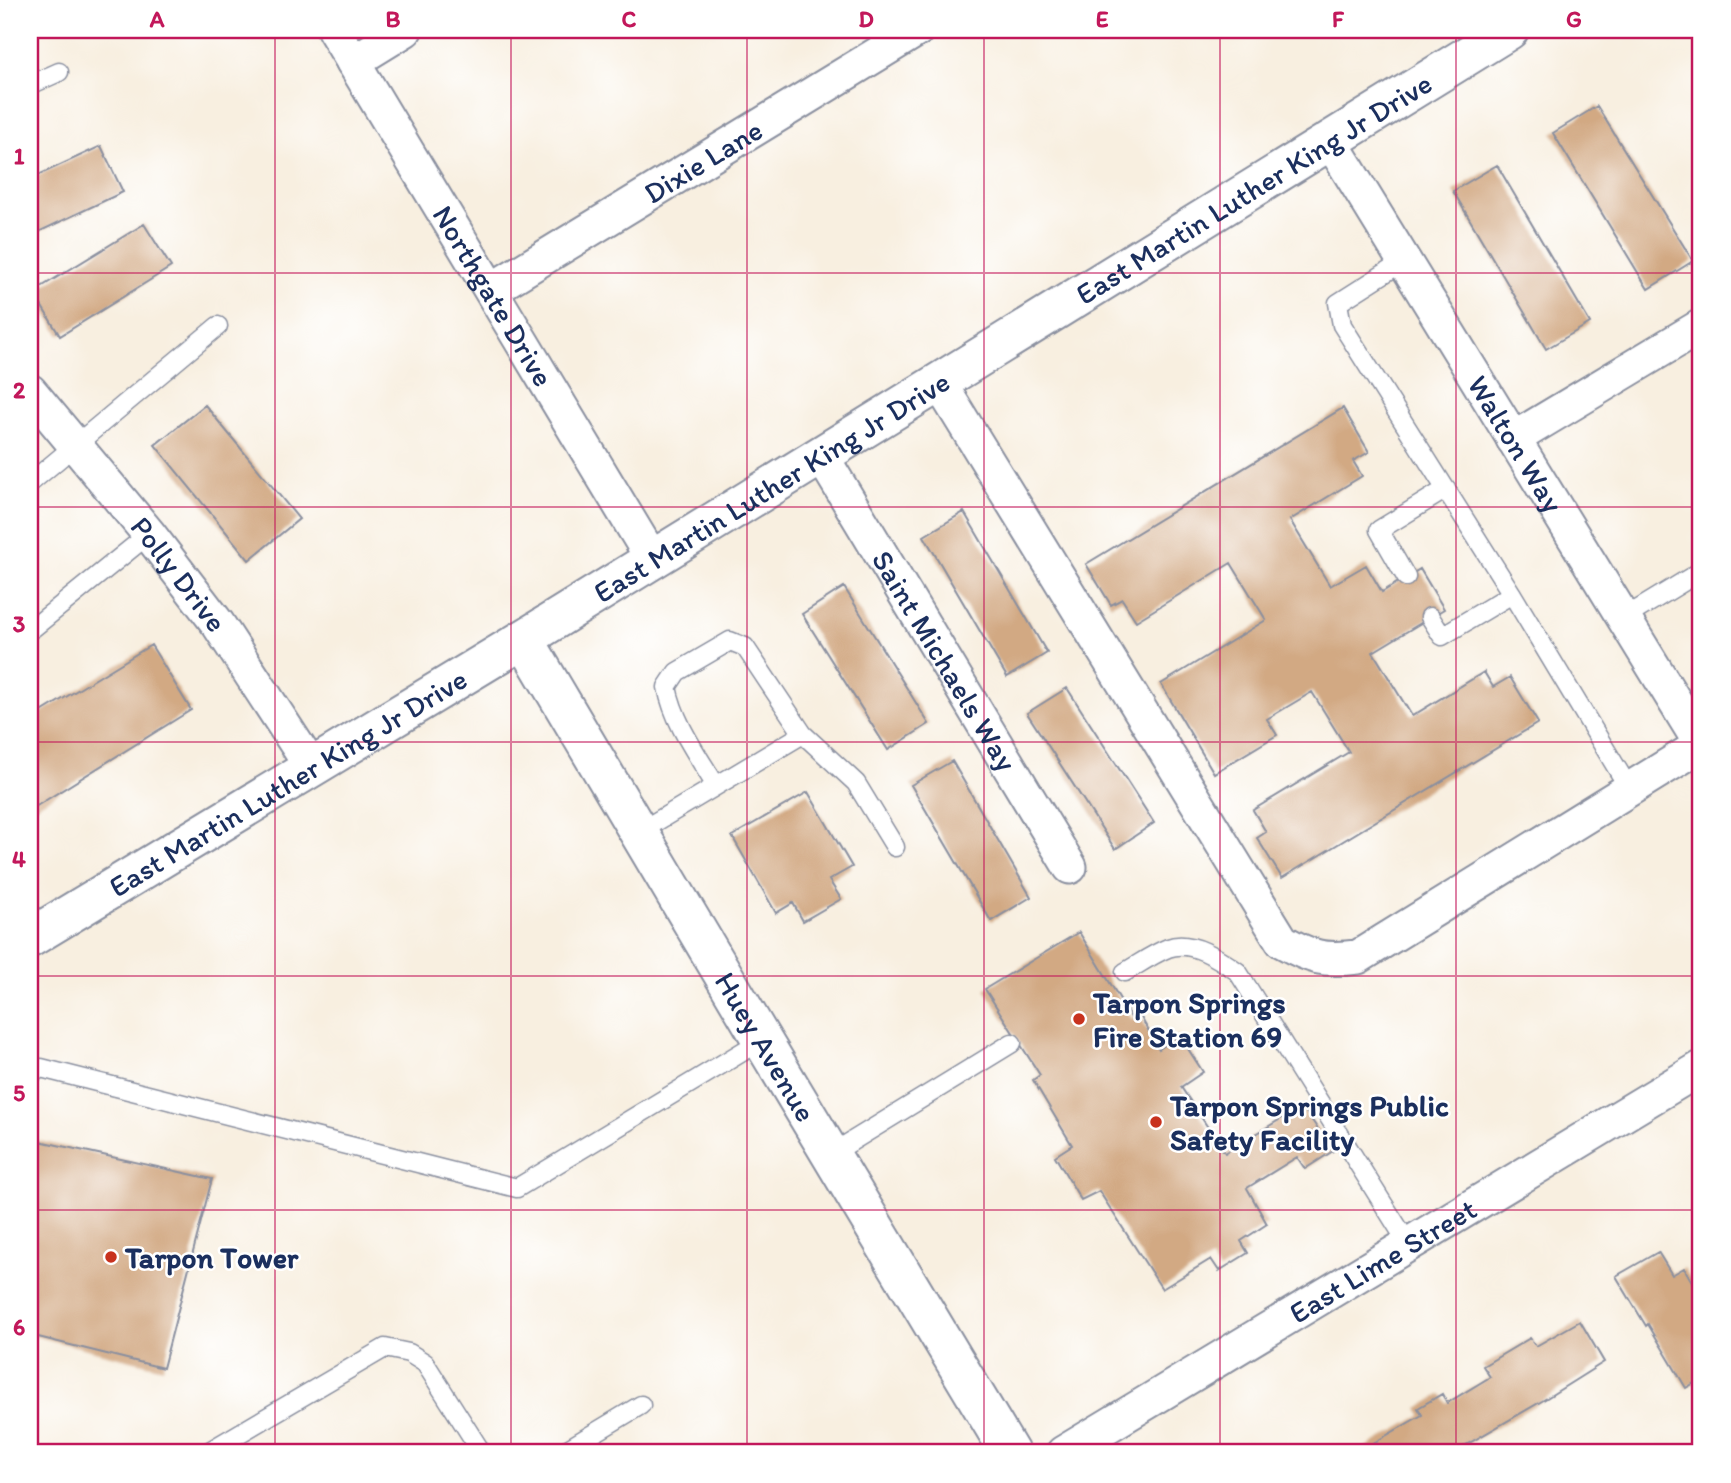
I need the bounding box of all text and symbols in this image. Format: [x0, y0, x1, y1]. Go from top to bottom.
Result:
text: A [149, 5, 165, 33]
text: B [386, 5, 401, 33]
text: C [622, 5, 637, 33]
text: D [858, 5, 874, 33]
text: E [1096, 5, 1109, 33]
text: F [1332, 5, 1345, 33]
text: G [1566, 5, 1582, 33]
street label: East Martin Luther King Jr Drive [1068, 64, 1438, 312]
street label: Dixie Lane [637, 111, 769, 211]
text: 1 [14, 142, 25, 170]
street label: Northgate Drive [425, 198, 563, 393]
street label: East Martin Luther King Jr Drive [586, 362, 956, 610]
street label: Walton Way [1460, 368, 1573, 519]
text: 2 [13, 376, 26, 404]
street label: Polly Drive [123, 508, 236, 639]
street label: Saint Michaels Way [864, 543, 1026, 777]
text: 3 [13, 610, 26, 638]
street label: East Martin Luther King Jr Drive [102, 660, 473, 905]
text: 4 [12, 845, 26, 873]
street label: Huey Avenue [707, 965, 825, 1128]
place label: Tarpon Springs Fire Station 69 [1092, 984, 1286, 1055]
marker: Tarpon Springs Fire Station 69 [1071, 1011, 1087, 1027]
text: 5 [13, 1079, 25, 1107]
place label: Tarpon Springs Public Safety Facility [1169, 1087, 1449, 1158]
marker: Tarpon Springs Public Safety Facility [1148, 1114, 1164, 1130]
street label: East Lime Street [1282, 1190, 1483, 1331]
place label: Tarpon Tower [124, 1239, 299, 1276]
marker: Tarpon Tower [103, 1249, 119, 1265]
text: 6 [13, 1313, 25, 1341]

